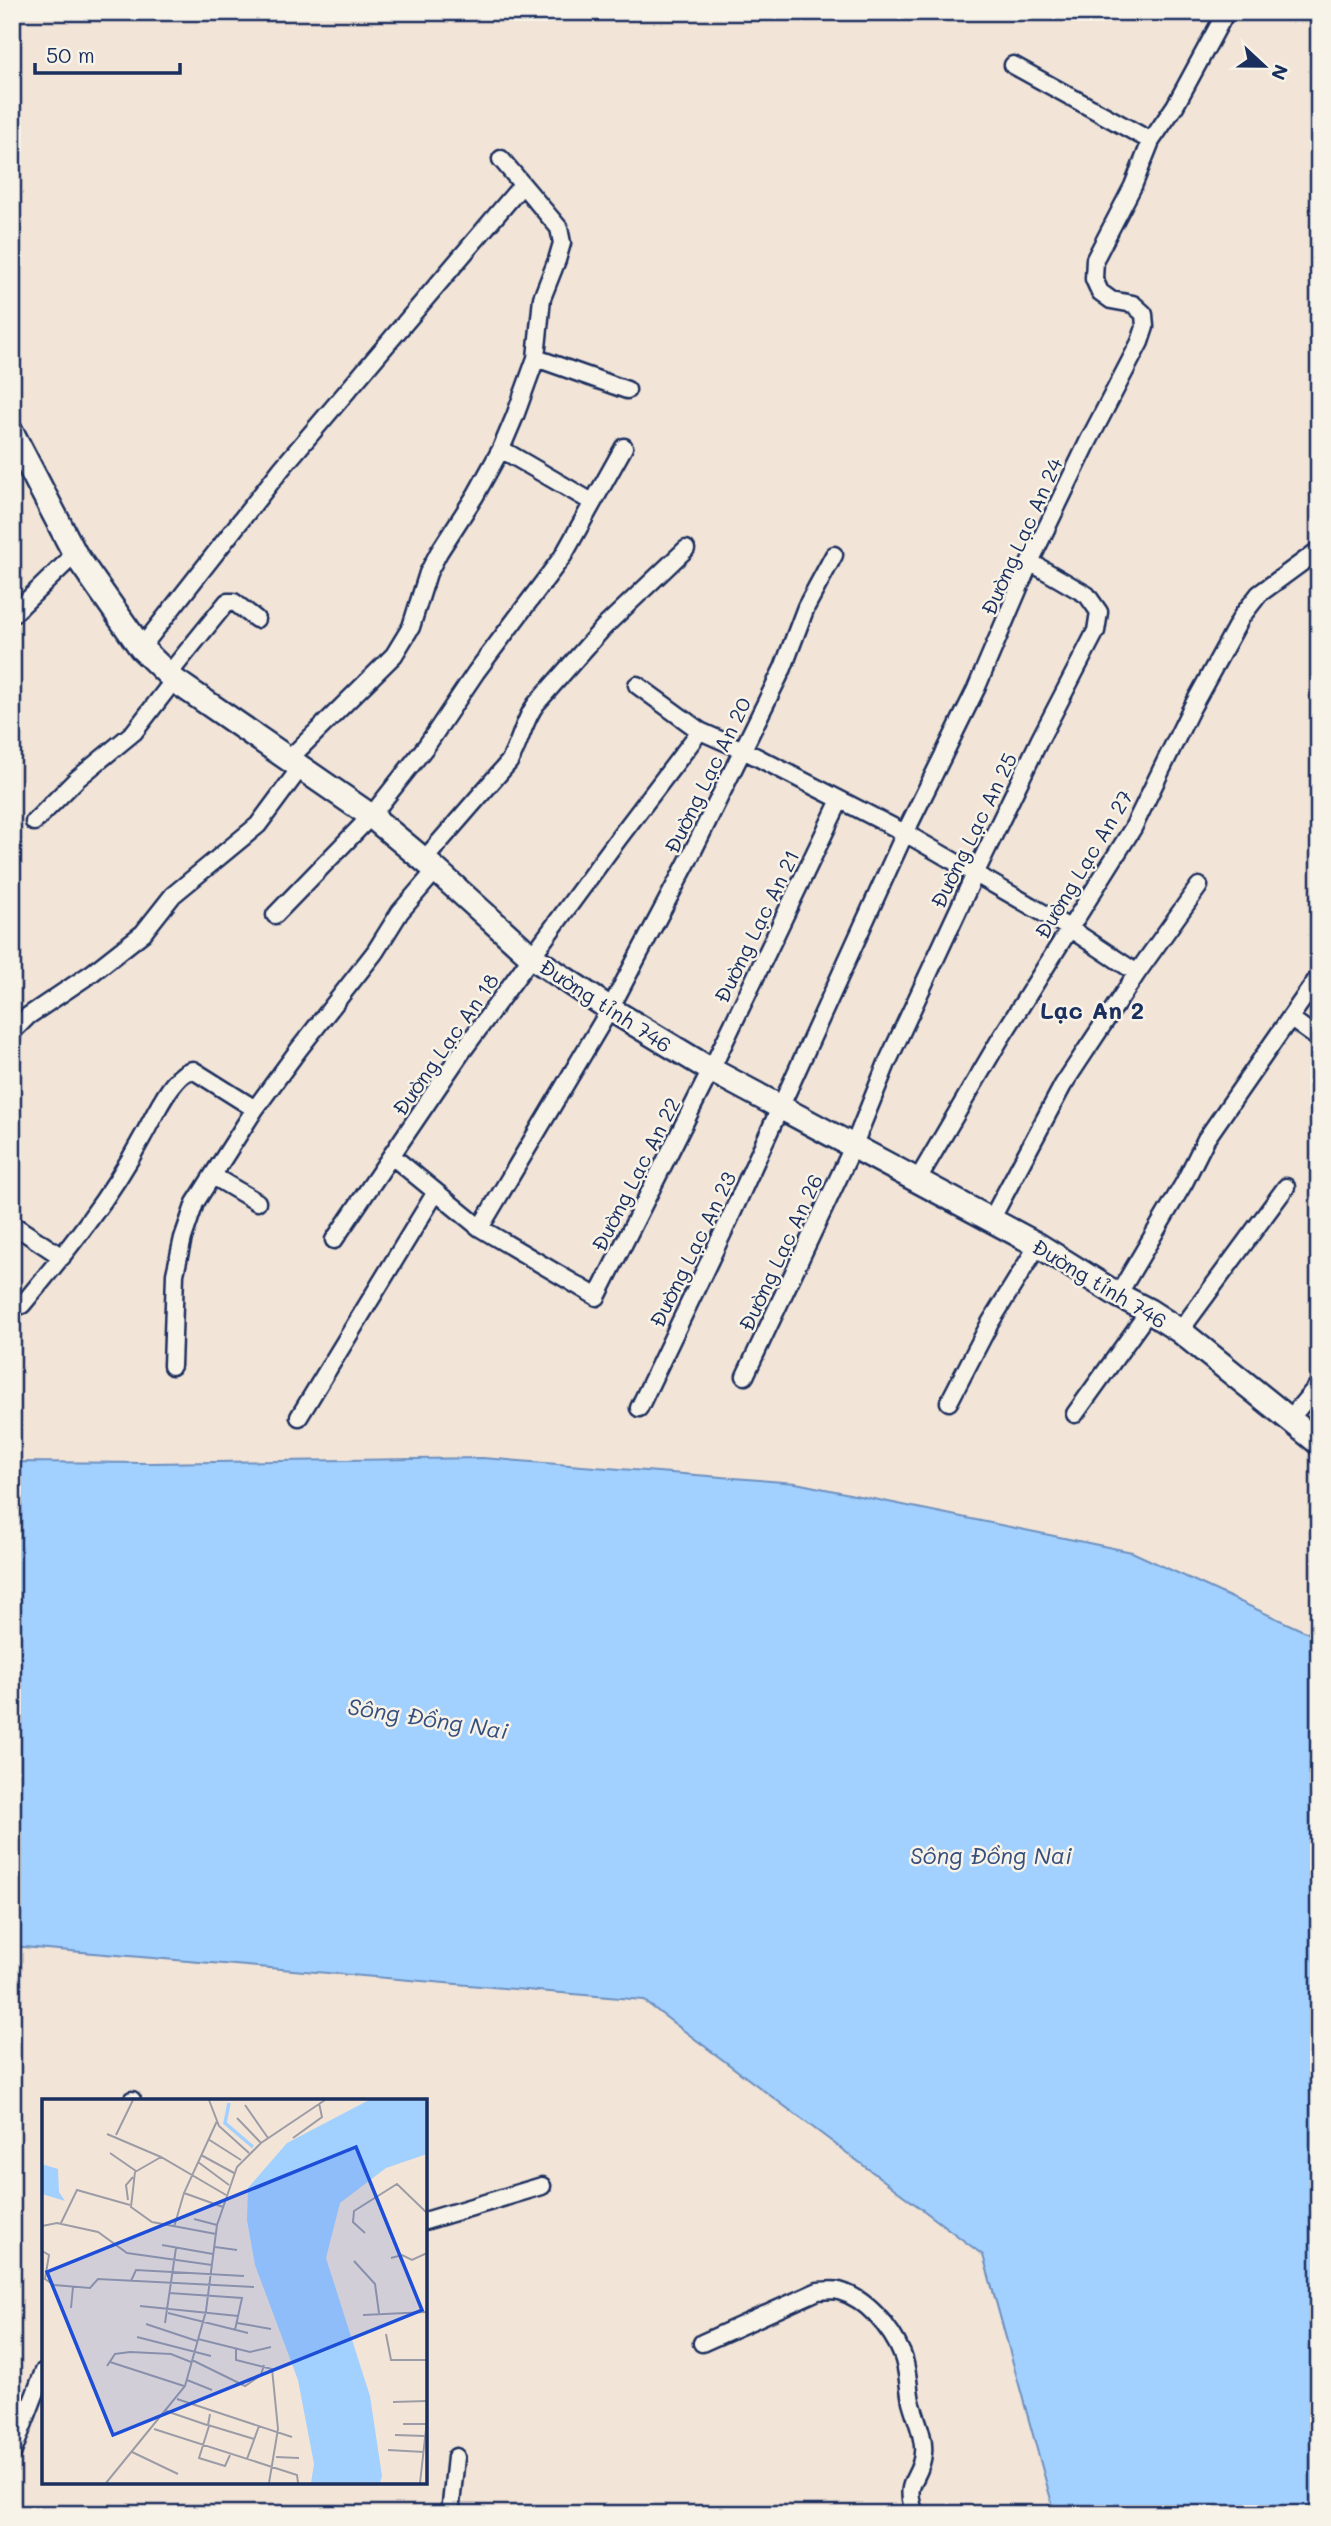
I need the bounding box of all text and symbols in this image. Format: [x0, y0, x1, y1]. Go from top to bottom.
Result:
scale bar [35, 32, 180, 76]
north arrow [1230, 32, 1300, 102]
text: 50 m [46, 41, 95, 68]
text: N [1266, 61, 1295, 84]
street label: Đường Lạc An 24 [974, 452, 1068, 619]
street label: Đường Lạc An 20 [658, 692, 756, 857]
street label: Đường Lạc An 25 [924, 748, 1022, 912]
street label: Đường Lạc An 27 [1028, 785, 1138, 943]
street label: Đường Lạc An 21 [707, 845, 805, 1007]
street label: Đường tỉnh 746 [535, 952, 677, 1058]
street label: Đường Lạc An 18 [386, 968, 504, 1120]
district label: Lạc An 2 [1040, 994, 1144, 1025]
street label: Đường Lạc An 22 [585, 1093, 685, 1255]
street label: Đường Lạc An 23 [643, 1167, 741, 1331]
street label: Đường Lạc An 26 [732, 1169, 828, 1335]
street label: Đường tỉnh 746 [1028, 1232, 1172, 1334]
water label: Sông Đồng Nai [346, 1691, 510, 1745]
water label: Sông Đồng Nai [910, 1840, 1072, 1870]
inset map [42, 2099, 427, 2484]

